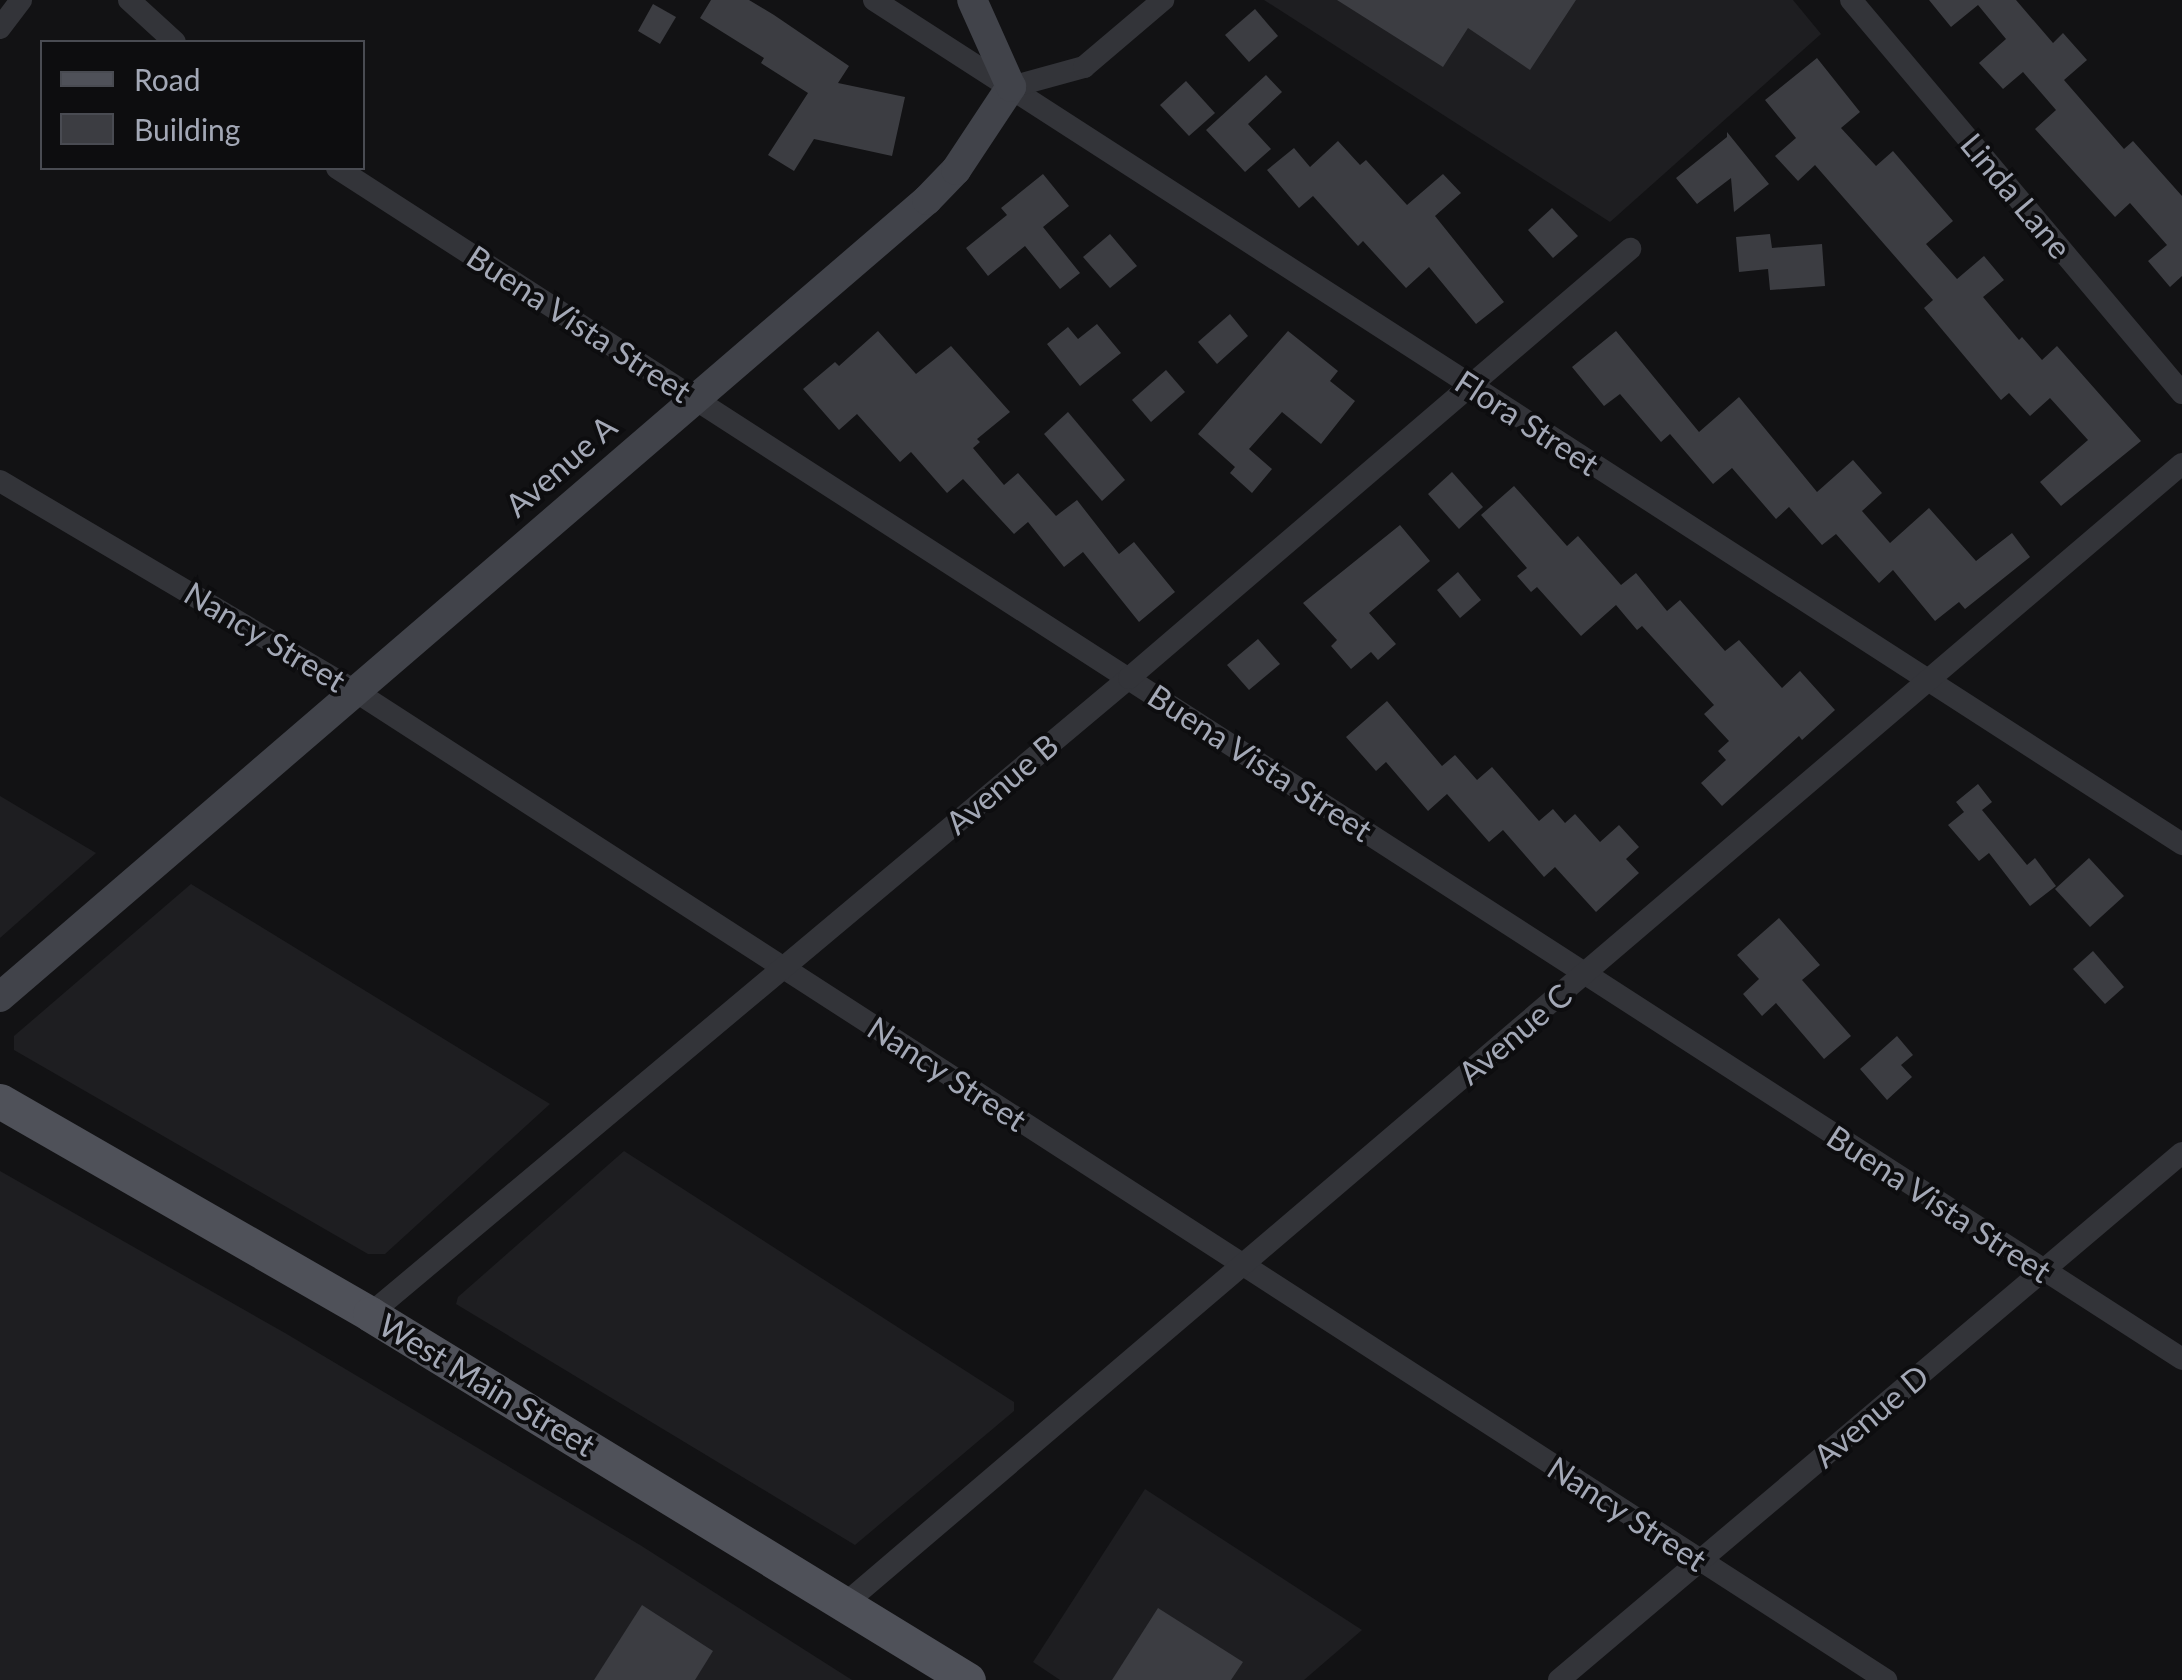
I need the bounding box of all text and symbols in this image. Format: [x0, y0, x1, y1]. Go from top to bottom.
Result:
legend [40, 40, 365, 170]
text: Road [134, 61, 201, 97]
text: Building [134, 111, 240, 147]
street label: Linda Lane [1953, 126, 2079, 266]
street label: Buena Vista Street [459, 237, 699, 411]
street label: Flora Street [1448, 362, 1606, 484]
street label: Avenue A [497, 407, 625, 525]
street label: Nancy Street [177, 574, 353, 700]
street label: Buena Vista Street [1140, 676, 1380, 850]
street label: Avenue B [938, 726, 1066, 842]
street label: Avenue C [1451, 976, 1579, 1092]
street label: Nancy Street [860, 1008, 1034, 1140]
street label: Buena Vista Street [1819, 1117, 2059, 1291]
street label: West Main Street [372, 1305, 602, 1465]
street label: Avenue D [1806, 1357, 1936, 1475]
street label: Nancy Street [1540, 1448, 1714, 1580]

